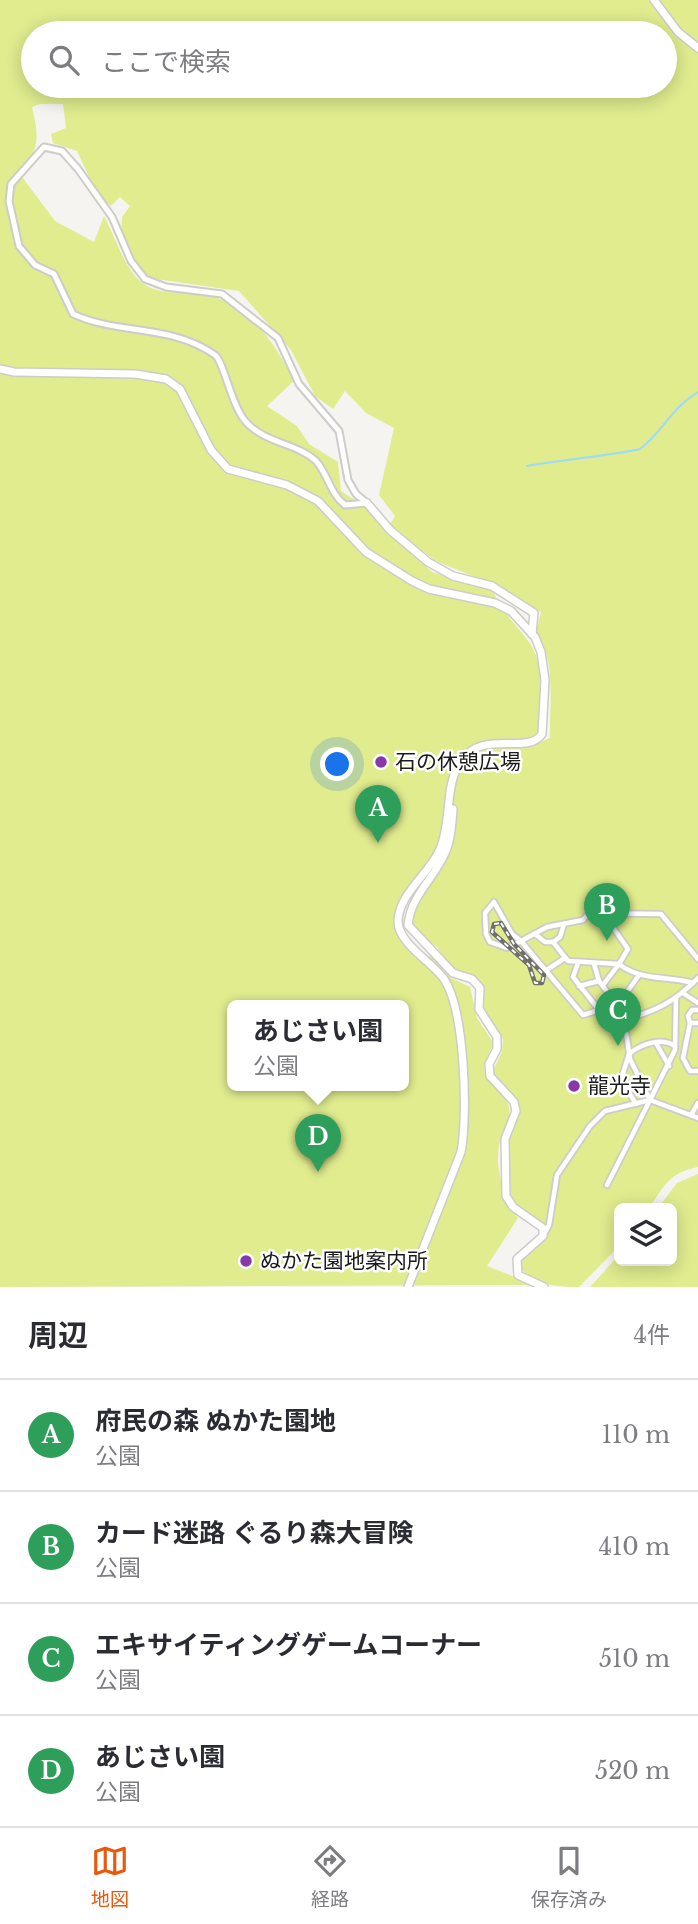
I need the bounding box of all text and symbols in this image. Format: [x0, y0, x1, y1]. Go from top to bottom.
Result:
search box [21, 21, 677, 98]
icon: search [45, 41, 83, 79]
text: ここで検索 [101, 46, 231, 78]
your location [320, 747, 354, 781]
place label: 石の休憩広場 [395, 749, 521, 775]
marker: 石の休憩広場 [373, 754, 389, 770]
pin: A [355, 785, 401, 843]
pin: B [584, 883, 630, 941]
pin: C [595, 988, 641, 1046]
popup [227, 1000, 409, 1091]
text: あじさい園 [253, 1015, 383, 1047]
text: 公園 [253, 1052, 299, 1080]
place label: 龍光寺 [588, 1073, 651, 1099]
marker: 龍光寺 [566, 1078, 582, 1094]
pin: D [295, 1114, 341, 1172]
map controls [614, 1203, 677, 1266]
button: layers [614, 1203, 677, 1266]
place label: ぬかた園地案内所 [260, 1248, 428, 1274]
marker: ぬかた園地案内所 [238, 1253, 254, 1269]
text: 周辺 [28, 1317, 88, 1354]
text: 4件 [634, 1321, 670, 1349]
text: 府民の森 ぬかた園地 [95, 1405, 336, 1437]
text: A [42, 1421, 60, 1449]
text: 110 m [602, 1421, 670, 1449]
text: 公園 [95, 1442, 141, 1470]
text: カード迷路 ぐるり森大冒険 [95, 1517, 413, 1549]
text: B [42, 1533, 60, 1561]
text: 410 m [599, 1533, 670, 1561]
text: 公園 [95, 1554, 141, 1582]
text: エキサイティングゲームコーナー [95, 1629, 482, 1661]
text: C [42, 1645, 60, 1673]
text: 510 m [599, 1645, 670, 1673]
text: 公園 [95, 1666, 141, 1694]
text: あじさい園 [95, 1741, 225, 1773]
text: D [40, 1757, 62, 1785]
text: 520 m [595, 1757, 670, 1785]
text: 公園 [95, 1778, 141, 1806]
tab: 地図 [91, 1842, 129, 1911]
tab: 経路 [311, 1842, 349, 1911]
tab: 保存済み [531, 1842, 607, 1911]

